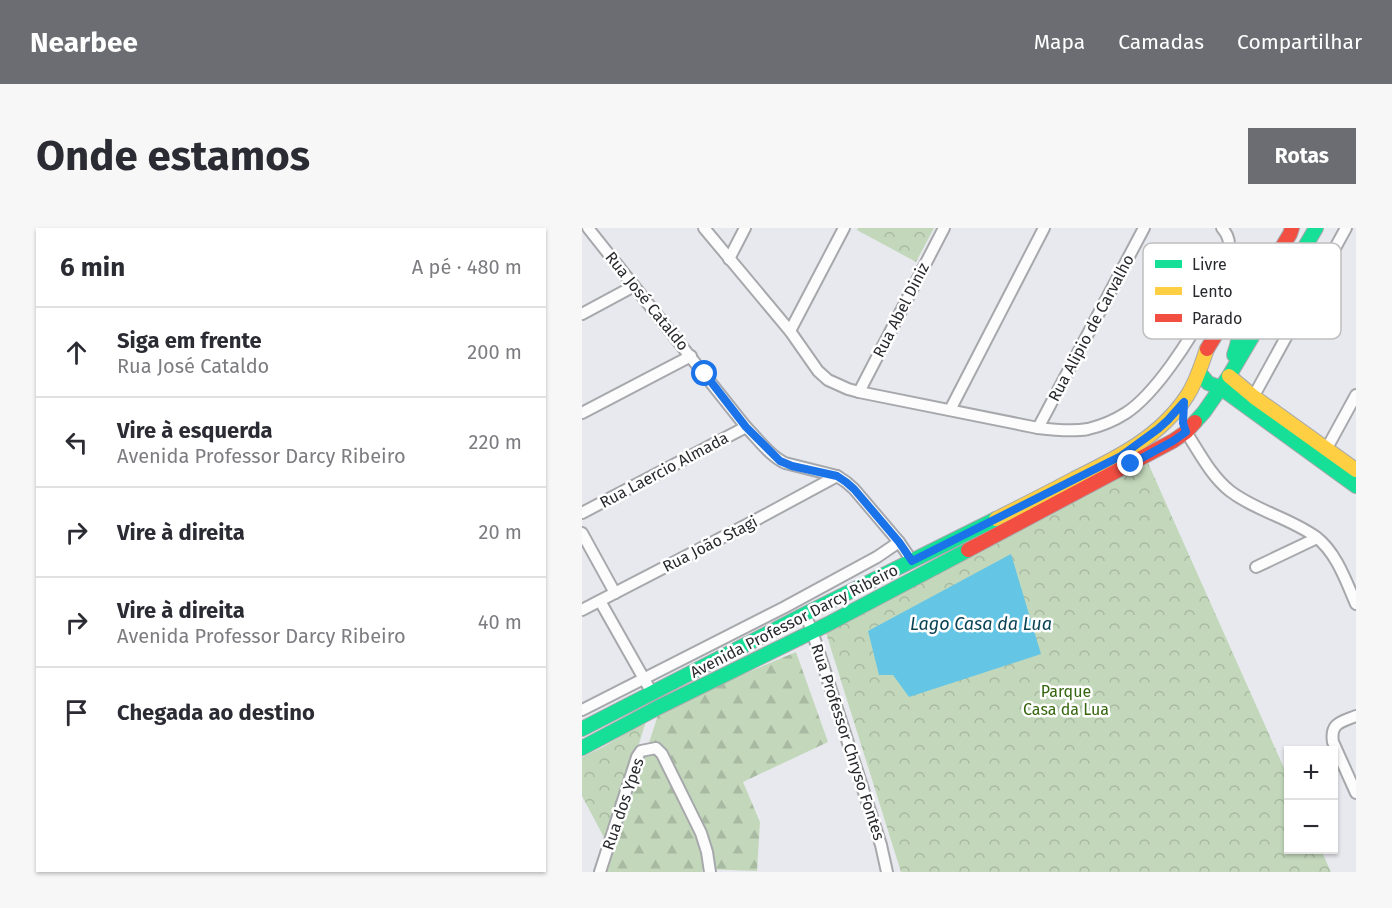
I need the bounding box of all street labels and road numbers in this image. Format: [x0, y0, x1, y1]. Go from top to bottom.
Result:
street label: Rua José Cataldo [601, 248, 693, 354]
street label: Rua Alipio de Carvalho [1044, 251, 1138, 405]
street label: Rua Abel Diniz [869, 259, 933, 361]
street label: Rua Laercio Almada [596, 428, 732, 512]
street label: Rua João Stagi [659, 512, 761, 576]
street label: Avenida Professor Darcy Ribeiro [687, 560, 901, 682]
street label: Rua Professor Chryso Fontes [807, 641, 889, 843]
street label: Rua dos Ypes [598, 755, 648, 853]

